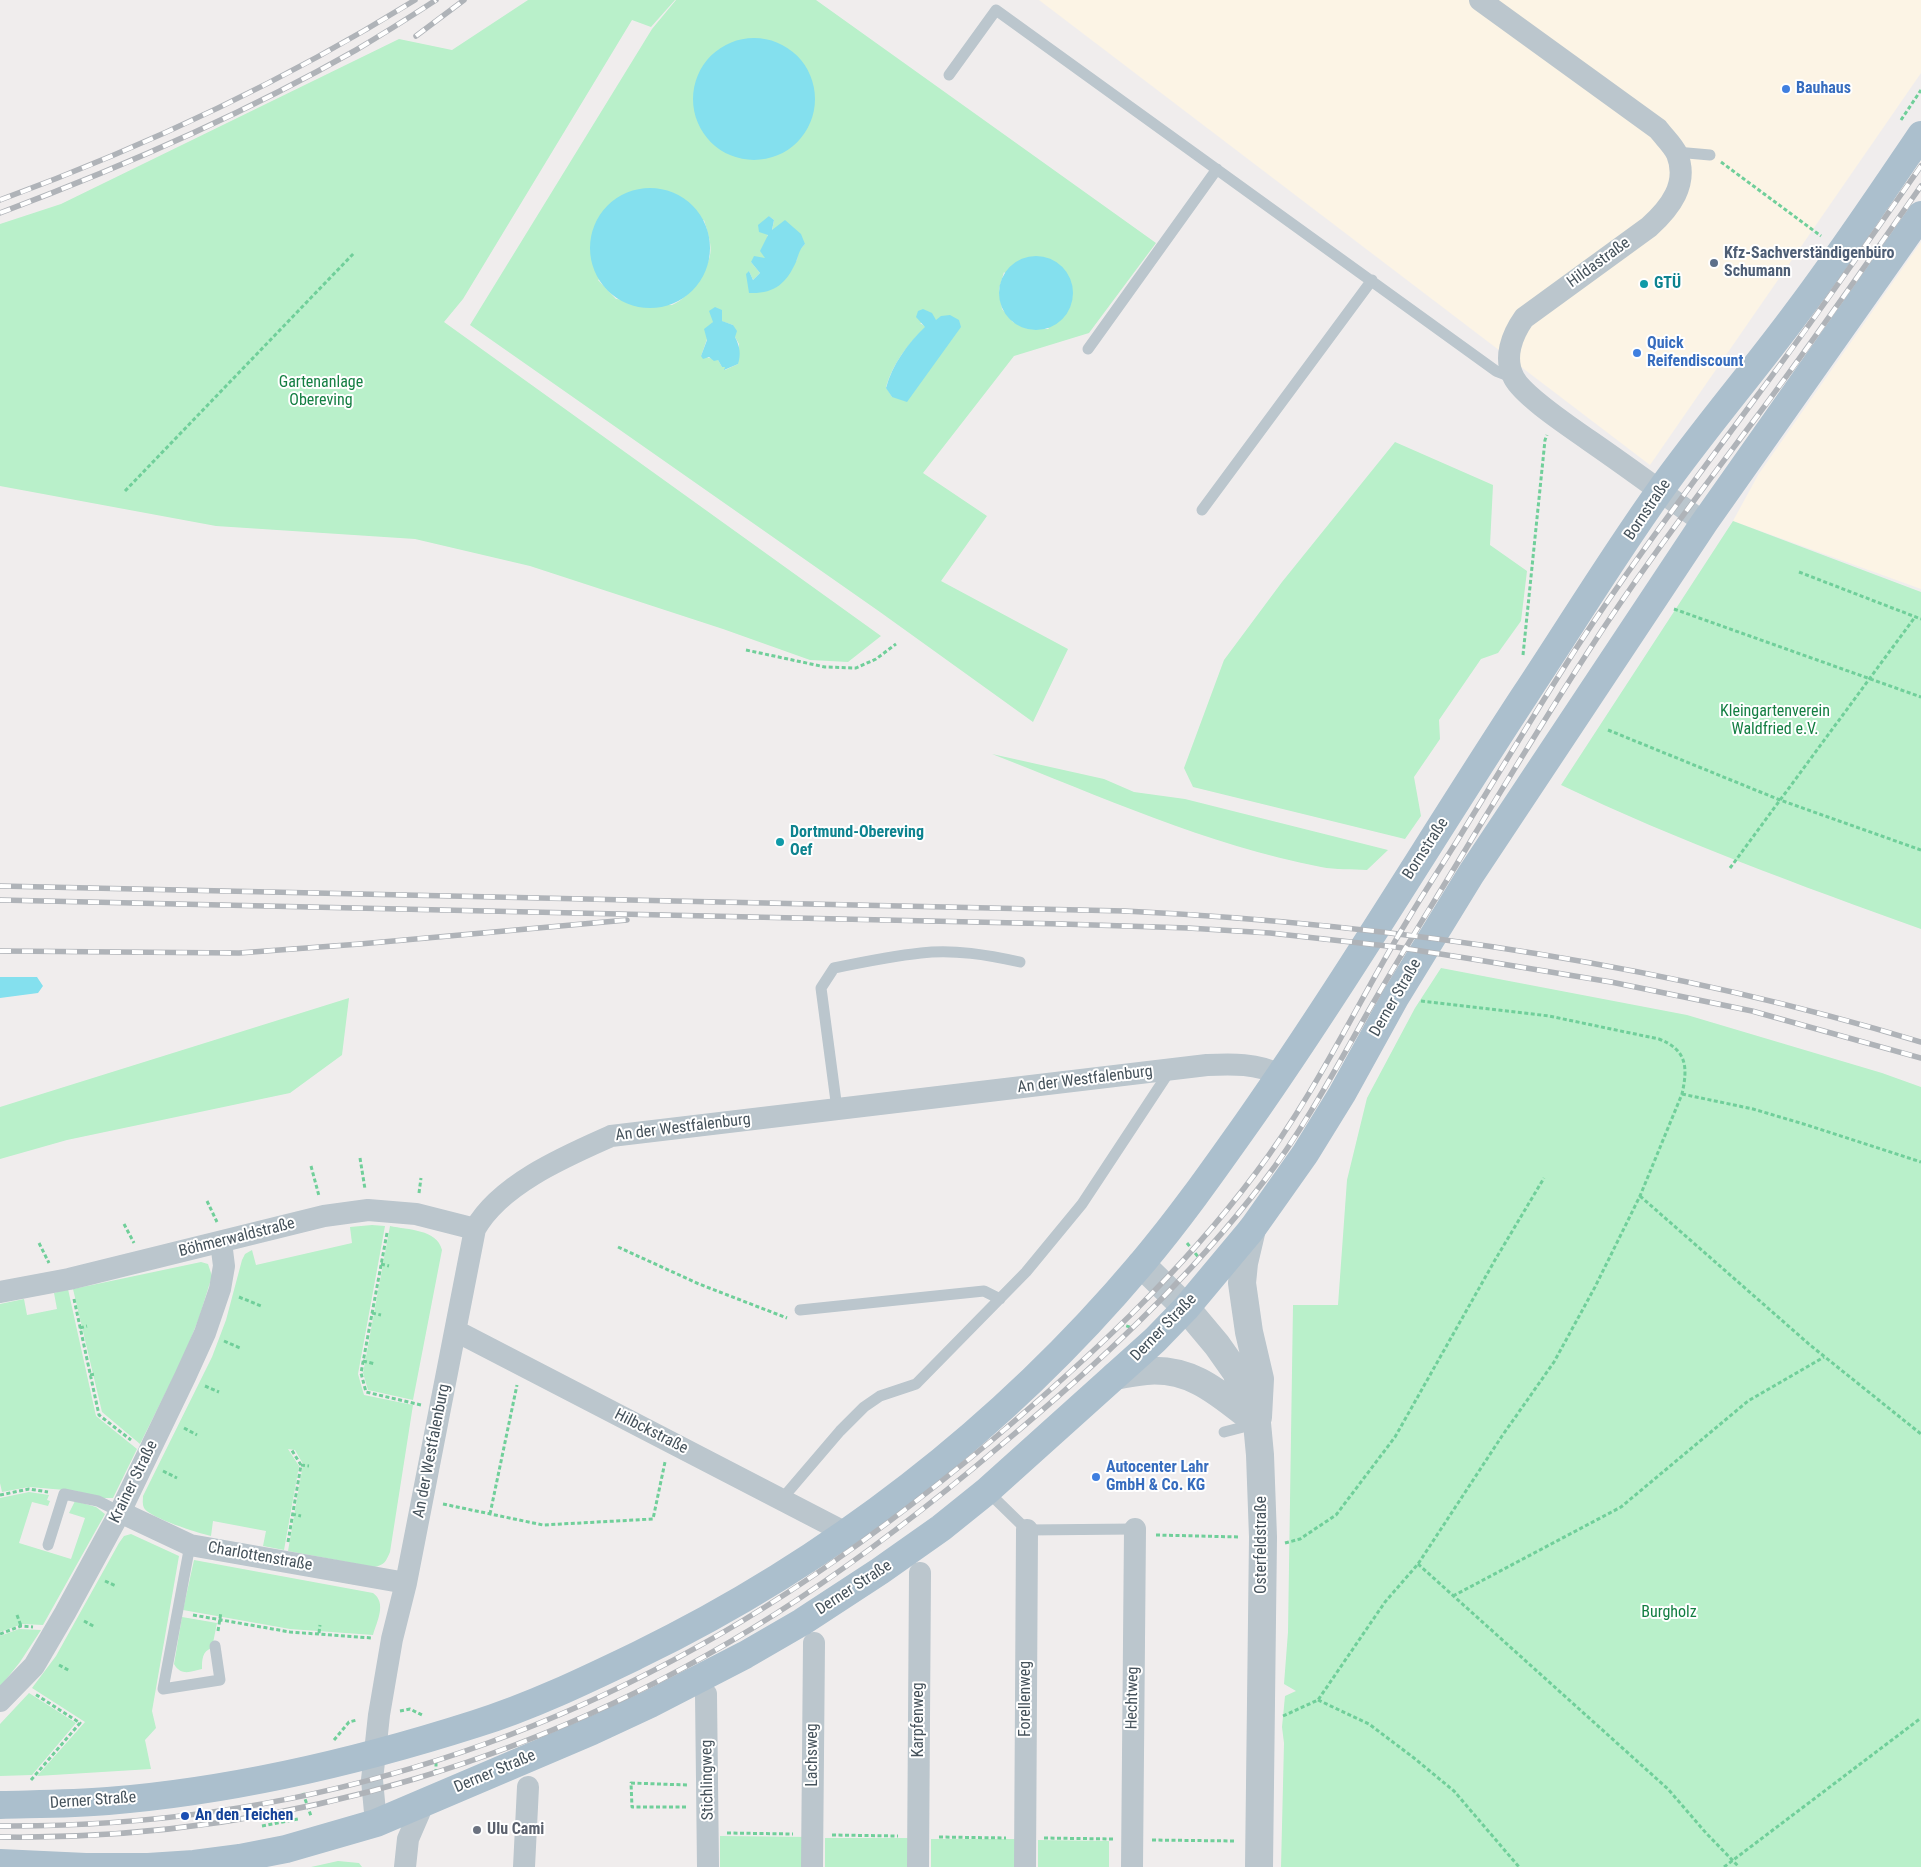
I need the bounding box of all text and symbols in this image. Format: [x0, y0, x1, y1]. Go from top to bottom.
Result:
place label: Bauhaus [1796, 79, 1851, 99]
marker: Bauhaus [1780, 83, 1792, 95]
street label: Hildastraße [1564, 234, 1634, 292]
place label: Kfz-Sachverständigenbüro Schumann [1724, 244, 1894, 282]
marker: Kfz-Sachverständigenbüro Schumann [1708, 257, 1720, 269]
place label: GTÜ [1654, 274, 1681, 294]
marker: GTÜ [1638, 278, 1650, 290]
place label: Quick Reifendiscount [1647, 334, 1743, 372]
marker: Quick Reifendiscount [1631, 347, 1643, 359]
park label: Gartenanlage Obereving [279, 373, 363, 411]
street label: Bornstraße [1621, 476, 1675, 544]
park label: Kleingartenverein Waldfried e.V. [1720, 702, 1830, 740]
street label: Bornstraße [1399, 815, 1453, 883]
place label: Dortmund-Obereving Oef [790, 823, 924, 861]
marker: Dortmund-Obereving Oef [774, 836, 786, 848]
street label: Derner Straße [1366, 956, 1426, 1040]
street label: An der Westfalenburg [1016, 1062, 1154, 1098]
street label: An der Westfalenburg [614, 1110, 752, 1146]
street label: Böhmerwaldstraße [177, 1214, 297, 1262]
street label: Derner Straße [1127, 1290, 1201, 1366]
street label: An der Westfalenburg [410, 1382, 454, 1520]
street label: Hilbckstraße [611, 1405, 691, 1459]
street label: Krainer Straße [106, 1438, 162, 1526]
place label: Autocenter Lahr GmbH & Co. KG [1106, 1458, 1209, 1496]
marker: Autocenter Lahr GmbH & Co. KG [1090, 1471, 1102, 1483]
street label: Osterfeldstraße [1252, 1496, 1272, 1594]
street label: Charlottenstraße [206, 1538, 314, 1576]
street label: Derner Straße [813, 1556, 895, 1620]
park label: Burgholz [1641, 1603, 1697, 1623]
street label: Forellenweg [1016, 1661, 1036, 1737]
street label: Hechtweg [1123, 1666, 1143, 1730]
street label: Karpfenweg [909, 1682, 929, 1758]
street label: Lachsweg [803, 1723, 823, 1787]
street label: Stichlingweg [698, 1740, 718, 1820]
street label: Derner Straße [451, 1746, 539, 1798]
street label: Derner Straße [49, 1788, 137, 1814]
place label: An den Teichen [195, 1806, 293, 1826]
marker: An den Teichen [179, 1810, 191, 1822]
place label: Ulu Cami [487, 1820, 544, 1840]
marker: Ulu Cami [471, 1824, 483, 1836]

